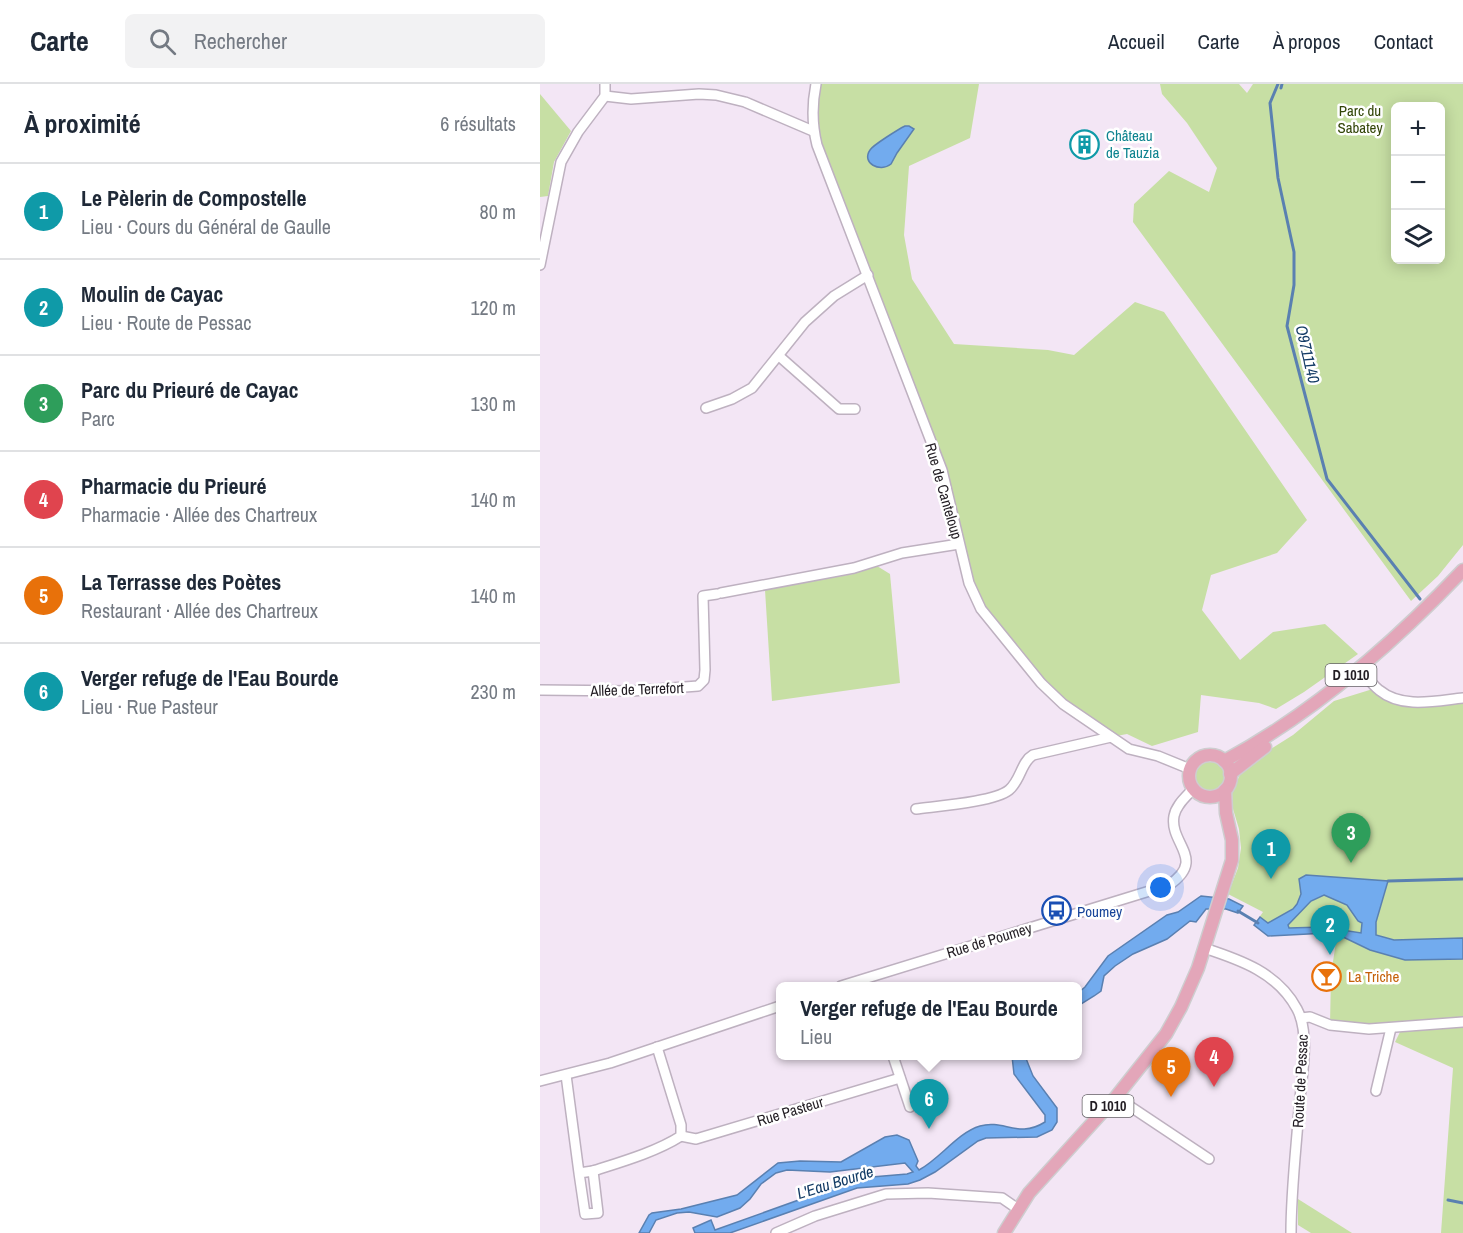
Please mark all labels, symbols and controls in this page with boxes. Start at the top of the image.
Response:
search box [125,14,545,68]
text: Carte [30,22,89,60]
icon: search [146,25,179,58]
text: Rechercher [194,26,287,56]
text: Accueil [1108,27,1165,56]
text: Carte [1198,27,1240,56]
text: À propos [1273,27,1341,56]
text: Contact [1374,27,1433,56]
park label: Parc du Sabatey [1337,100,1383,138]
map controls [1391,102,1445,264]
button: + [1391,102,1445,156]
text: À proximité [24,106,141,141]
text: 6 résultats [440,110,516,137]
place label: Château de Tauzia [1106,125,1160,163]
building icon: Château de Tauzia [1069,128,1101,160]
button: − [1391,156,1445,210]
text: Le Pèlerin de Compostelle [81,183,307,213]
text: 1 [39,198,48,225]
text: 80 m [480,198,516,225]
button: layers [1391,210,1445,264]
text: Lieu · Cours du Général de Gaulle [81,213,331,240]
text: Moulin de Cayac [81,279,223,309]
text: 2 [39,294,48,321]
text: 120 m [470,294,516,321]
text: Lieu · Route de Pessac [81,309,252,336]
water label: O9711140 [1291,323,1326,386]
text: Parc du Prieuré de Cayac [81,375,299,405]
text: 3 [39,390,48,417]
text: 130 m [470,390,516,417]
text: Parc [81,405,115,432]
street label: Rue de Canteloup [920,440,968,542]
text: Pharmacie du Prieuré [81,471,267,501]
text: 4 [39,486,48,513]
text: 140 m [470,486,516,513]
text: Pharmacie · Allée des Chartreux [81,501,317,528]
text: La Terrasse des Poètes [81,567,281,597]
text: 5 [39,582,48,609]
text: 140 m [470,582,516,609]
text: Restaurant · Allée des Chartreux [81,597,318,624]
text: Verger refuge de l'Eau Bourde [81,663,339,693]
road number: D 1010 [1326,664,1376,686]
street label: Allée de Terrefort [589,677,685,701]
text: 6 [39,678,48,705]
text: 230 m [470,678,516,705]
text: Lieu · Rue Pasteur [81,693,218,720]
pin: 3 [1332,814,1370,863]
pin: 1 [1252,830,1290,879]
your location [1146,873,1175,902]
bus stop icon: Poumey [1040,895,1072,927]
place label: Poumey [1077,901,1123,922]
pin: 2 [1310,906,1350,955]
street label: Rue de Poumey [944,917,1035,963]
bar icon: La Triche [1311,960,1343,992]
place label: La Triche [1348,966,1399,987]
popup [776,982,1082,1060]
text: Verger refuge de l'Eau Bourde [800,993,1058,1023]
text: Lieu [800,1023,832,1050]
street label: Route de Pessac [1287,1034,1313,1128]
pin: 4 [1194,1038,1234,1087]
pin: 5 [1152,1048,1190,1097]
pin: 6 [910,1080,948,1129]
street label: Rue Pasteur [754,1091,826,1131]
road number: D 1010 [1082,1095,1134,1117]
water label: L'Eau Bourde [794,1160,876,1204]

